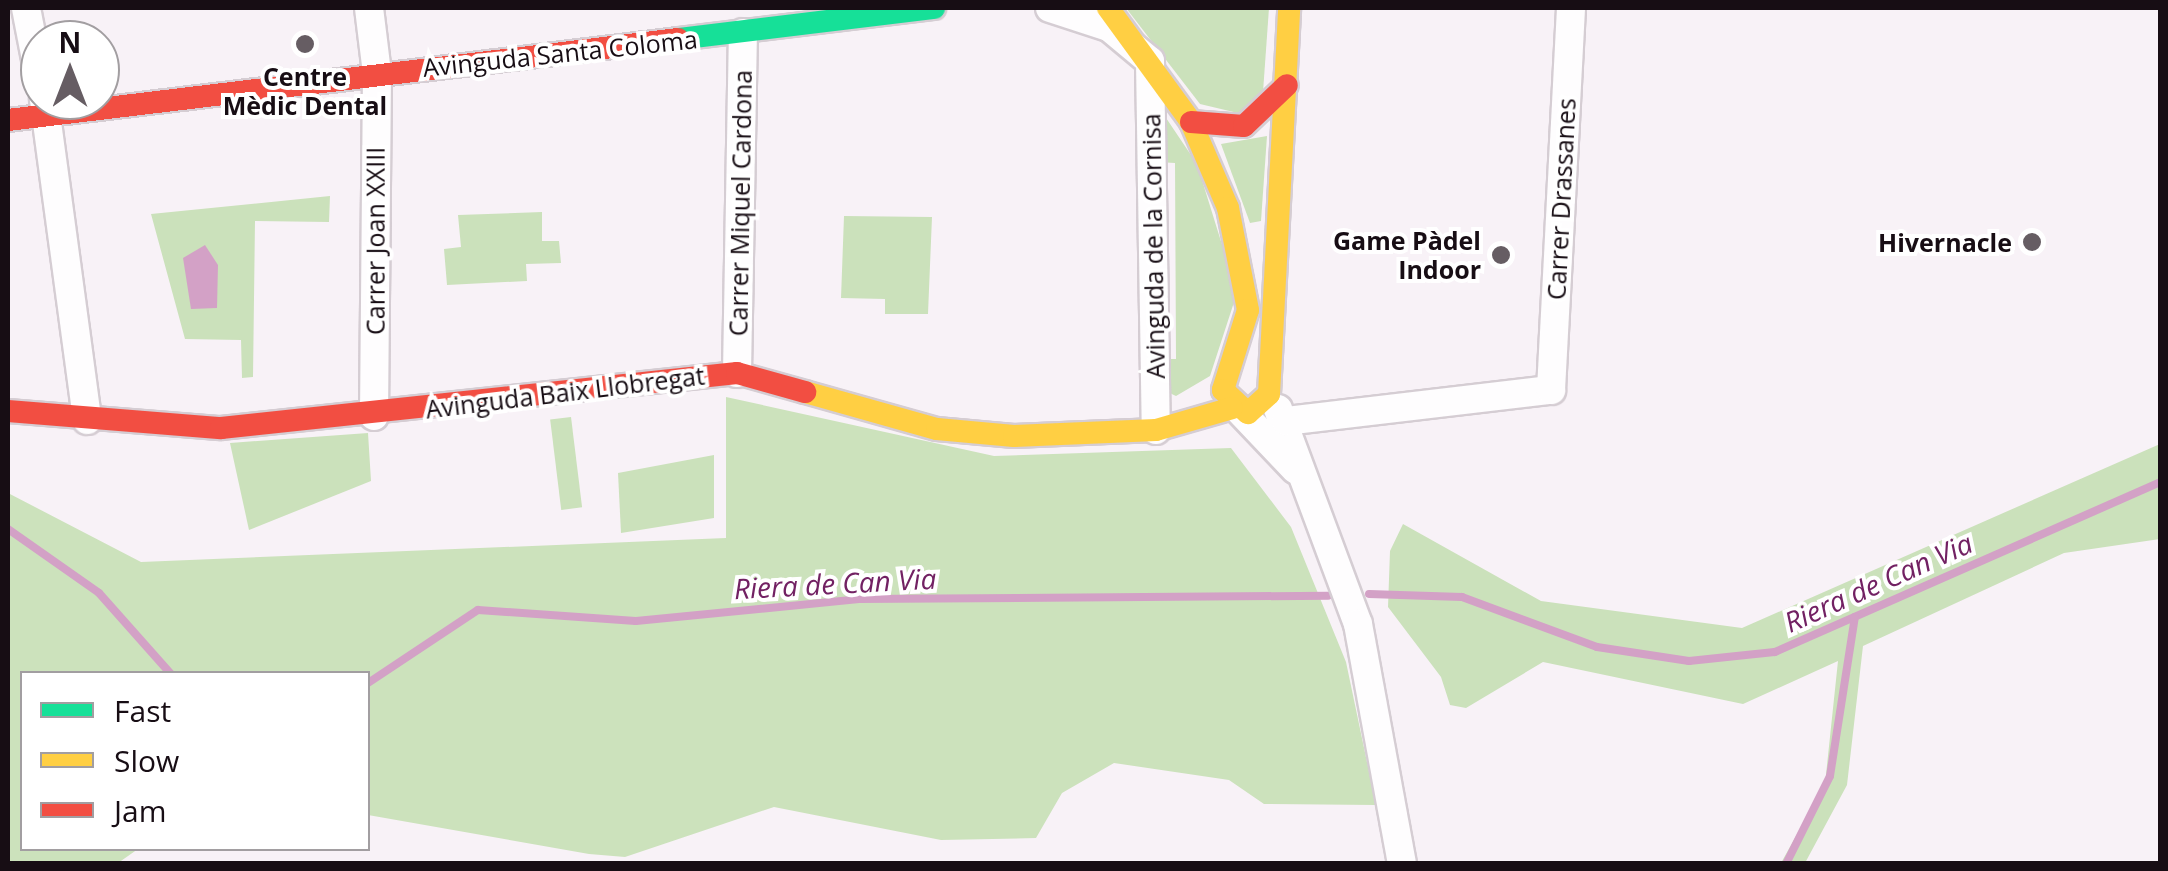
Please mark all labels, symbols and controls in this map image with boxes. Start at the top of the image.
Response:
north arrow [20,20,120,120]
text: N [59,23,81,61]
street label: Avinguda Santa Coloma [421,24,699,82]
marker: Centre Mèdic Dental [292,31,318,57]
place label: Centre Mèdic Dental [223,62,387,121]
street label: Carrer Miquel Cardona [723,70,757,336]
street label: Carrer Drassanes [1541,97,1581,301]
street label: Avinguda de la Cornisa [1136,113,1170,379]
street label: Carrer Joan XXIII [360,147,390,335]
place label: Game Pàdel Indoor [1333,226,1481,285]
place label: Hivernacle [1878,227,2012,257]
marker: Hivernacle [2021,231,2043,253]
marker: Game Pàdel Indoor [1490,244,1512,266]
street label: Avinguda Baix Llobregat [424,360,706,424]
water label: Riera de Can Via [1779,525,1977,639]
water label: Riera de Can Via [733,561,937,605]
legend [20,671,370,851]
text: Fast [114,690,171,731]
text: Slow [114,740,179,781]
text: Jam [114,790,167,831]

